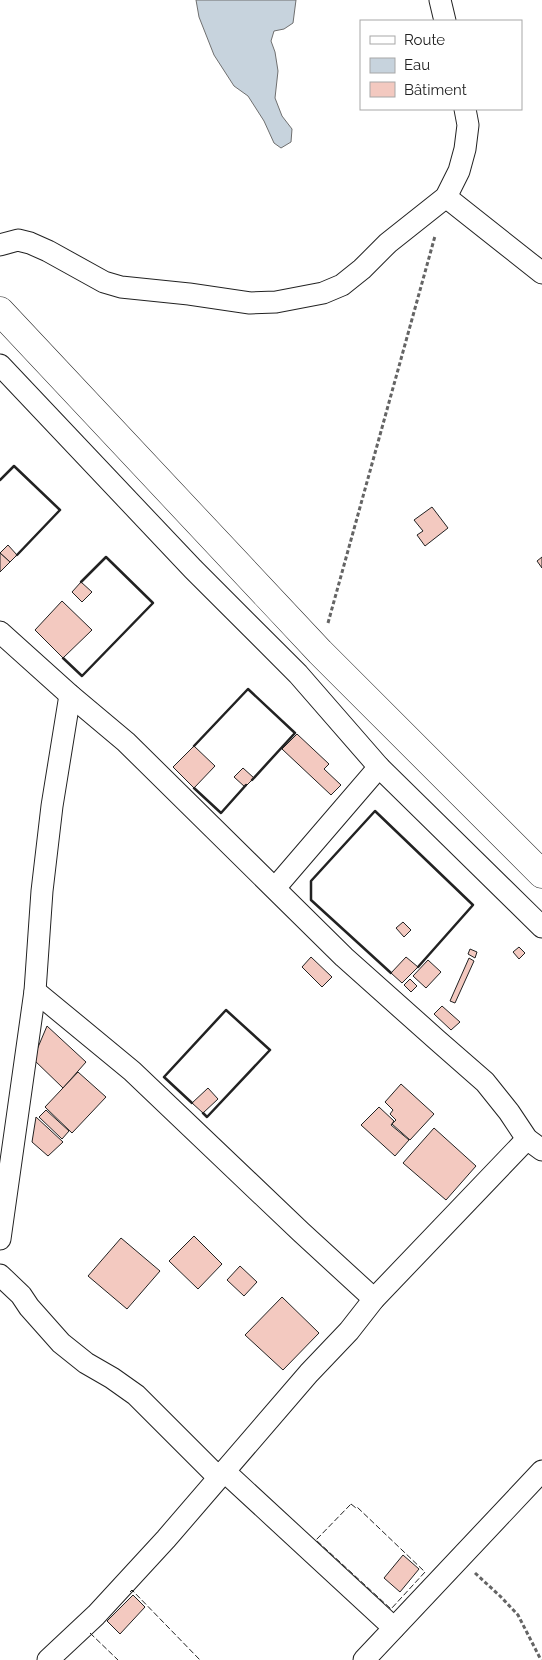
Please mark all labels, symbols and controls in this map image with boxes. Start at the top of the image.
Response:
legend [360,20,522,110]
text: Route [404,31,445,49]
text: Eau [404,56,430,74]
text: Bâtiment [404,81,467,99]

